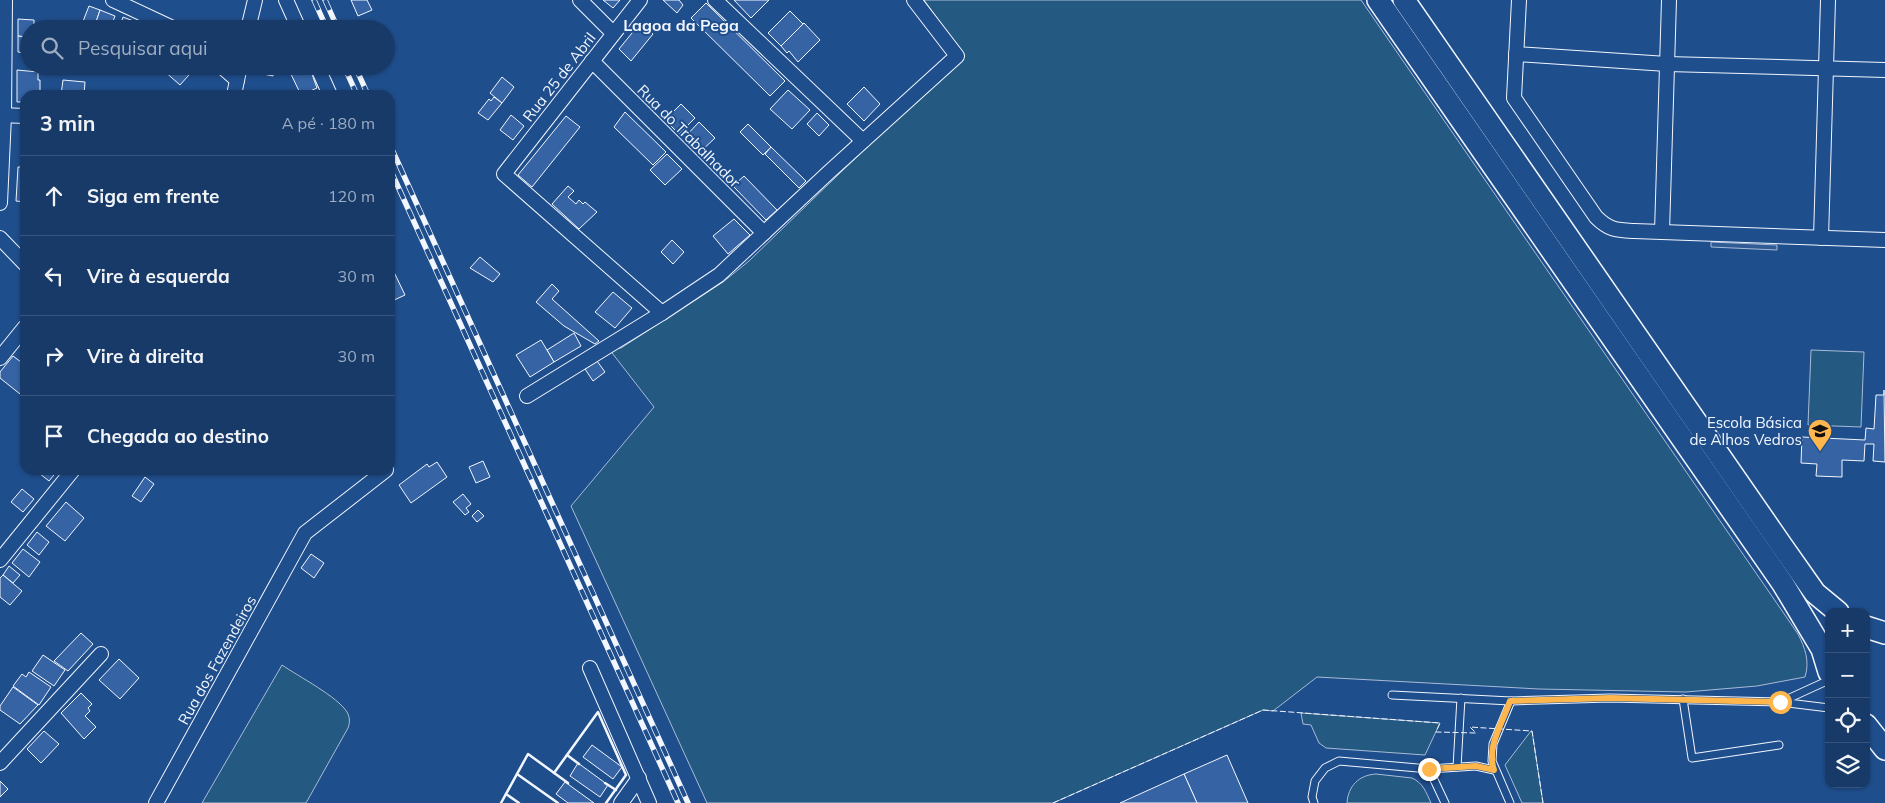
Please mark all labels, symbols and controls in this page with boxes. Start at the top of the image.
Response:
district label: Lagoa da Pega [623,15,739,35]
search box [20,20,395,75]
street label: Rua 25 de Abril [518,29,600,125]
icon: search [38,34,66,62]
text: Pesquisar aqui [78,36,208,60]
street label: Rua do Trabalhador [633,80,745,192]
text: 3 min [40,110,95,136]
text: A pé · 180 m [282,113,375,133]
icon: ahead [40,182,68,210]
text: Siga em frente [87,184,219,208]
text: 120 m [328,186,375,206]
icon: left [40,262,68,290]
text: Vire à esquerda [87,264,230,288]
text: 30 m [338,266,375,286]
icon: right [40,342,68,370]
text: Vire à direita [87,344,204,368]
text: 30 m [338,346,375,366]
place label: Escola Básica de Alhos Vedros [1690,413,1802,449]
school or university icon: Escola Básica de Alhos Vedros [1807,418,1833,452]
icon: arrive [40,422,68,450]
text: Chegada ao destino [87,424,269,448]
street label: Rua dos Fazendeiros [174,592,260,728]
map controls [1825,608,1870,788]
button: + [1825,608,1870,653]
button: − [1825,653,1870,698]
route start [1769,691,1792,714]
button: locate [1825,698,1870,743]
button: layers [1825,743,1870,788]
route end [1418,758,1441,781]

